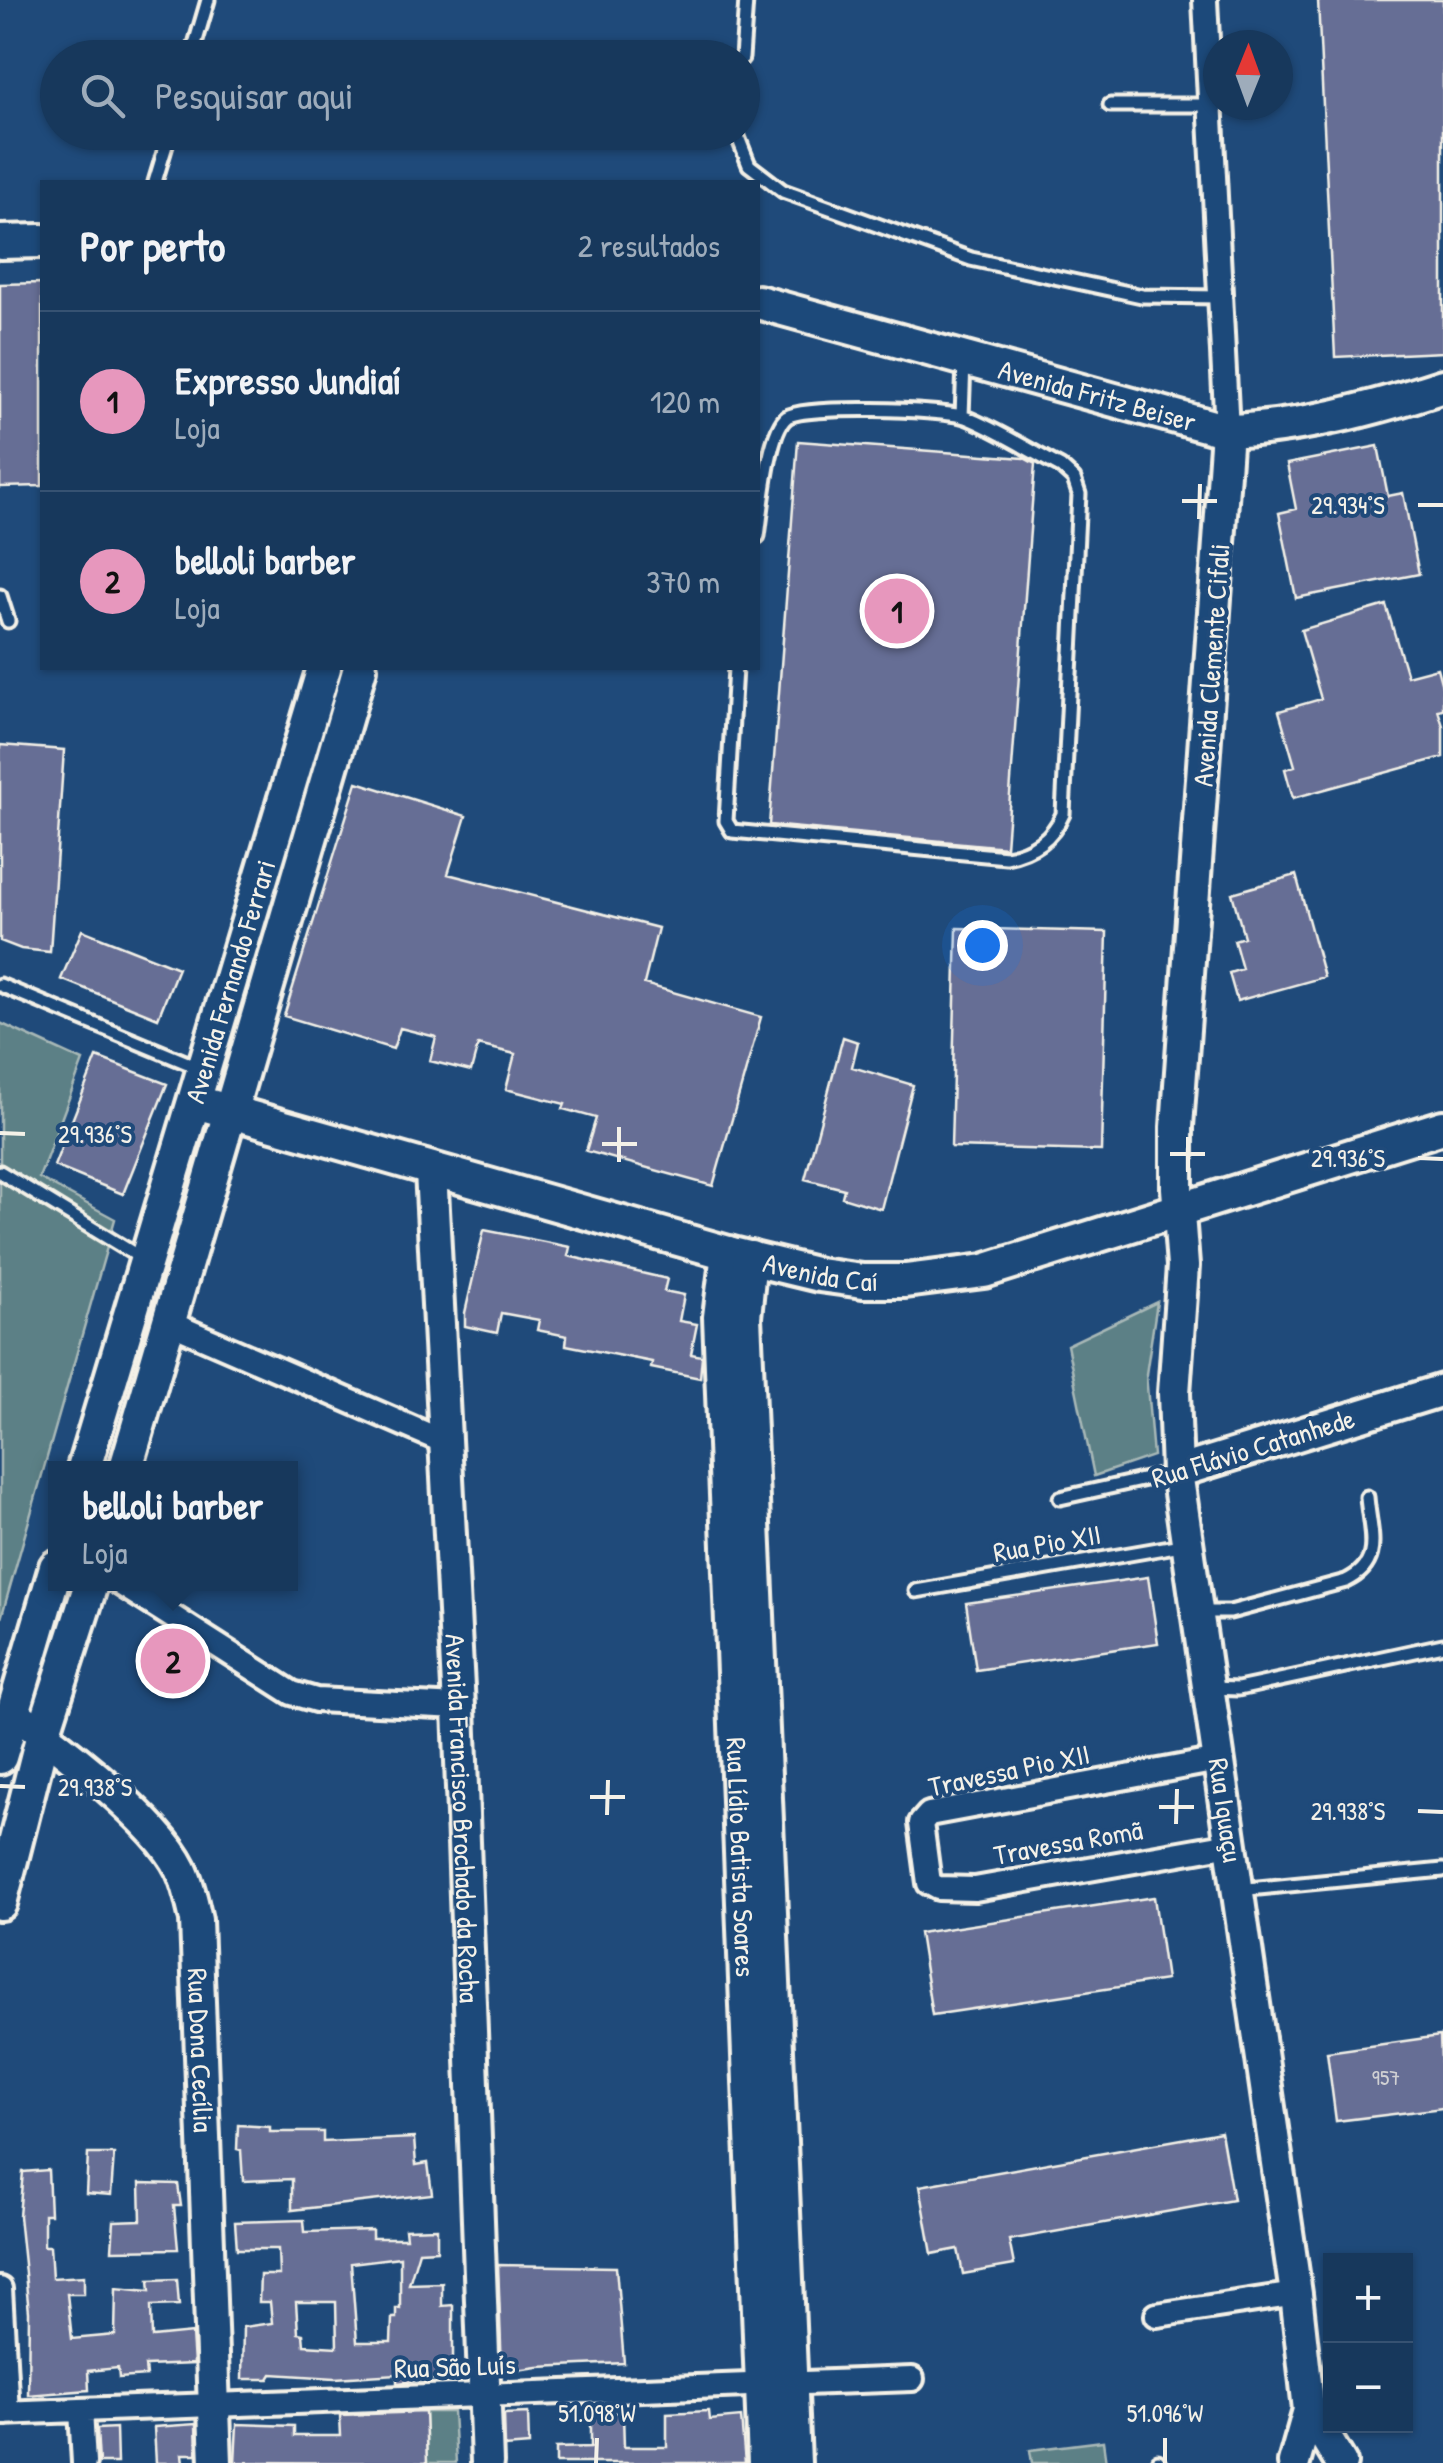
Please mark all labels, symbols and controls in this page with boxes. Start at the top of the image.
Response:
north arrow [1203,30,1293,120]
search box [40,40,760,150]
icon: search [75,68,130,123]
text: Pesquisar aqui [155,69,353,121]
text: Por perto [80,217,225,274]
text: 2 resultados [578,224,720,267]
street label: Avenida Fritz Beiser [994,350,1201,441]
text: Expresso Jundiaí [175,354,401,406]
text: 1 [107,380,118,423]
text: 120 m [650,380,720,423]
text: Loja [175,406,220,449]
text: 29.934°S [1311,488,1385,522]
text: belloli barber [175,534,355,586]
street label: Avenida Clemente Cifali [1184,542,1238,788]
text: 2 [105,560,120,603]
text: 370 m [646,560,720,603]
pin: 1 [864,574,930,648]
text: Loja [175,586,220,629]
street label: Avenida Fernando Ferrari [176,855,284,1108]
your location [957,920,1008,971]
text: 29.936°S [58,1117,132,1151]
text: 29.936°S [1311,1141,1385,1175]
street label: Avenida Caí [760,1243,878,1300]
street label: Rua Flávio Catanhede [1147,1399,1359,1497]
popup [48,1461,298,1591]
text: belloli barber [83,1479,263,1531]
street label: Rua Pio XII [990,1515,1104,1571]
text: Loja [83,1531,128,1574]
pin: 2 [140,1624,206,1698]
street label: Avenida Francisco Brochado da Rocha [436,1633,489,2003]
street label: Travessa Pio XII [925,1734,1093,1806]
street label: Rua Lídio Batista Soares [718,1737,765,1978]
street label: Rua Iguaçu [1200,1756,1252,1865]
text: 29.938°S [58,1770,132,1804]
text: 29.938°S [1311,1794,1385,1828]
street label: Travessa Romã [991,1810,1145,1874]
street label: Rua Dona Cecília [179,1967,223,2133]
house number: 957 [1372,2062,1400,2092]
map controls [1323,2253,1413,2433]
button: + [1323,2253,1413,2343]
button: − [1323,2343,1413,2433]
street label: Rua São Luís [394,2345,516,2387]
text: 51.098°W [558,2396,636,2430]
text: 51.096°W [1127,2396,1204,2430]

